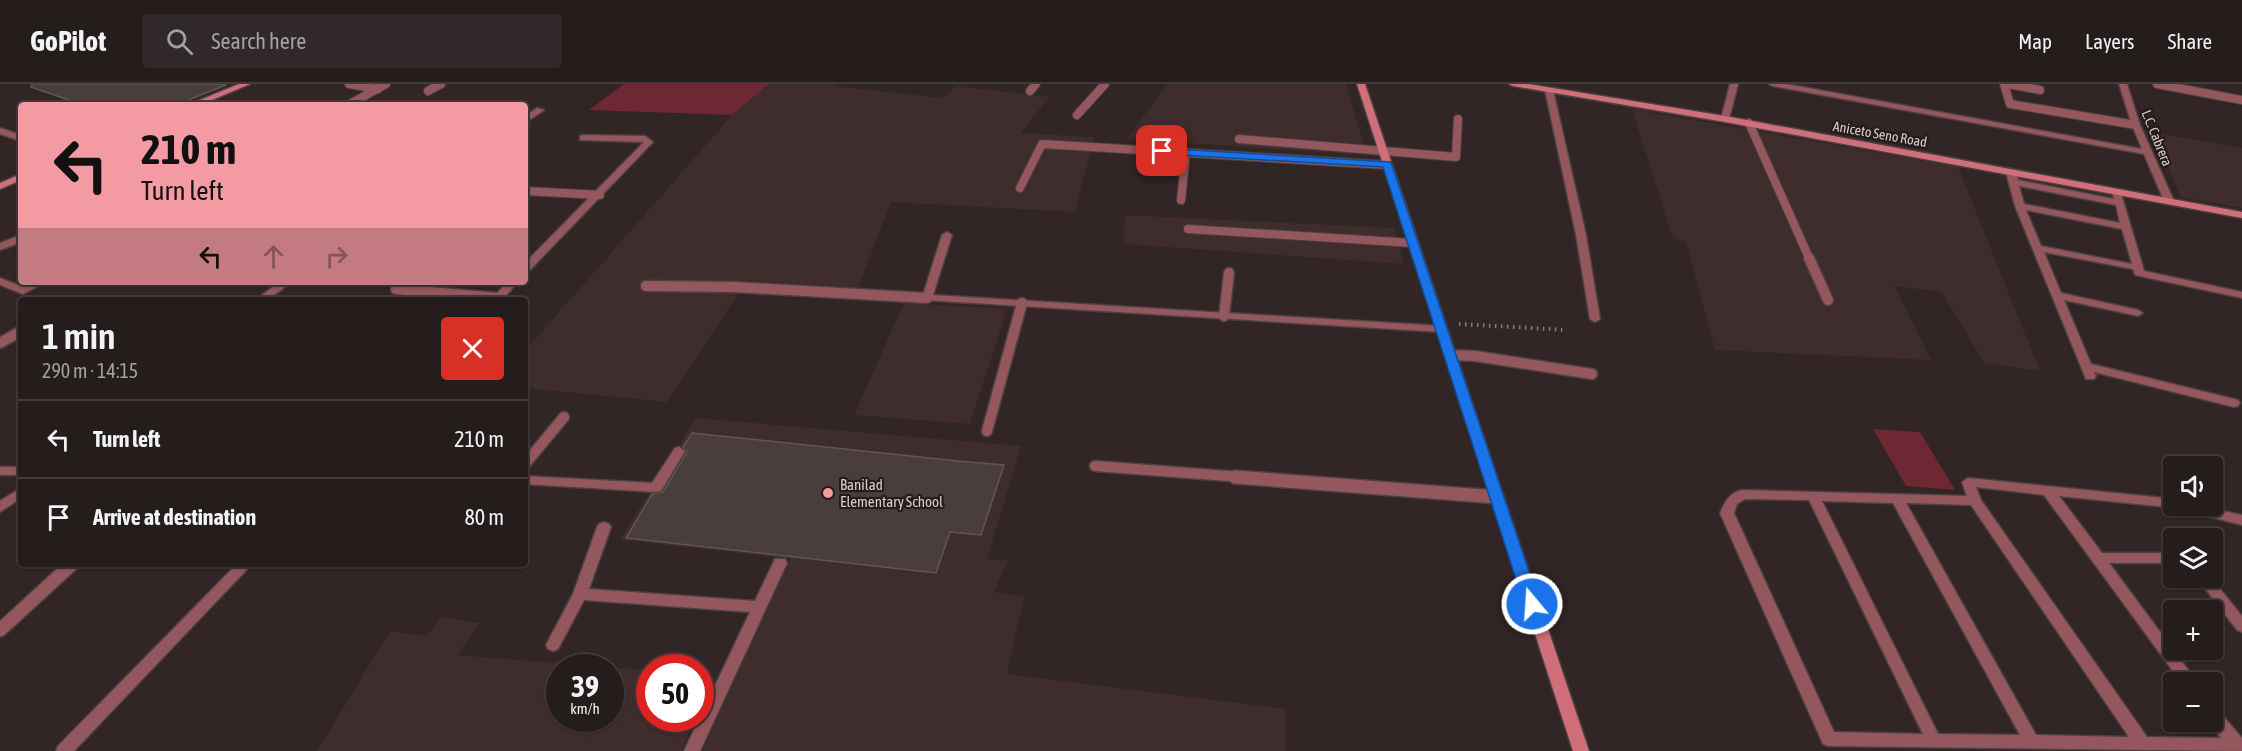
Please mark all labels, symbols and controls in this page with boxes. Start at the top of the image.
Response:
search box [142,14,562,68]
text: GoPilot [30,25,106,57]
icon: search [163,25,196,58]
text: Search here [211,28,306,54]
text: Map [2018,29,2052,53]
text: Layers [2085,29,2135,53]
text: Share [2168,29,2212,53]
street label: L.C. Cabrera [2139,108,2175,168]
street label: Aniceto Seno Road [1832,118,1928,150]
text: 210 m [141,125,236,173]
pin [1136,125,1187,176]
icon: left [42,126,120,204]
icon: arrive [1145,134,1178,167]
text: Turn left [141,175,224,206]
icon: left [194,240,227,273]
icon: ahead [257,240,290,273]
icon: right [320,240,353,273]
text: 1 min [42,315,116,357]
button: close [441,317,504,380]
text: 290 m · 14:15 [42,359,138,382]
icon: left [42,423,75,456]
text: Turn left [93,426,160,452]
text: 210 m [454,426,504,452]
map controls [2163,456,2223,732]
button: sound [2163,456,2223,516]
place label: Banilad Elementary School [840,476,943,510]
marker: Banilad Elementary School [821,486,835,500]
icon: arrive [42,501,75,534]
text: Arrive at destination [93,504,256,530]
text: 80 m [464,504,504,530]
button: layers [2163,528,2223,588]
position arrow [1500,572,1564,636]
button: + [2163,600,2223,660]
speed limit sign: 50 [636,654,714,732]
text: 39 [571,669,599,703]
button: − [2163,672,2223,732]
text: km/h [570,700,600,717]

